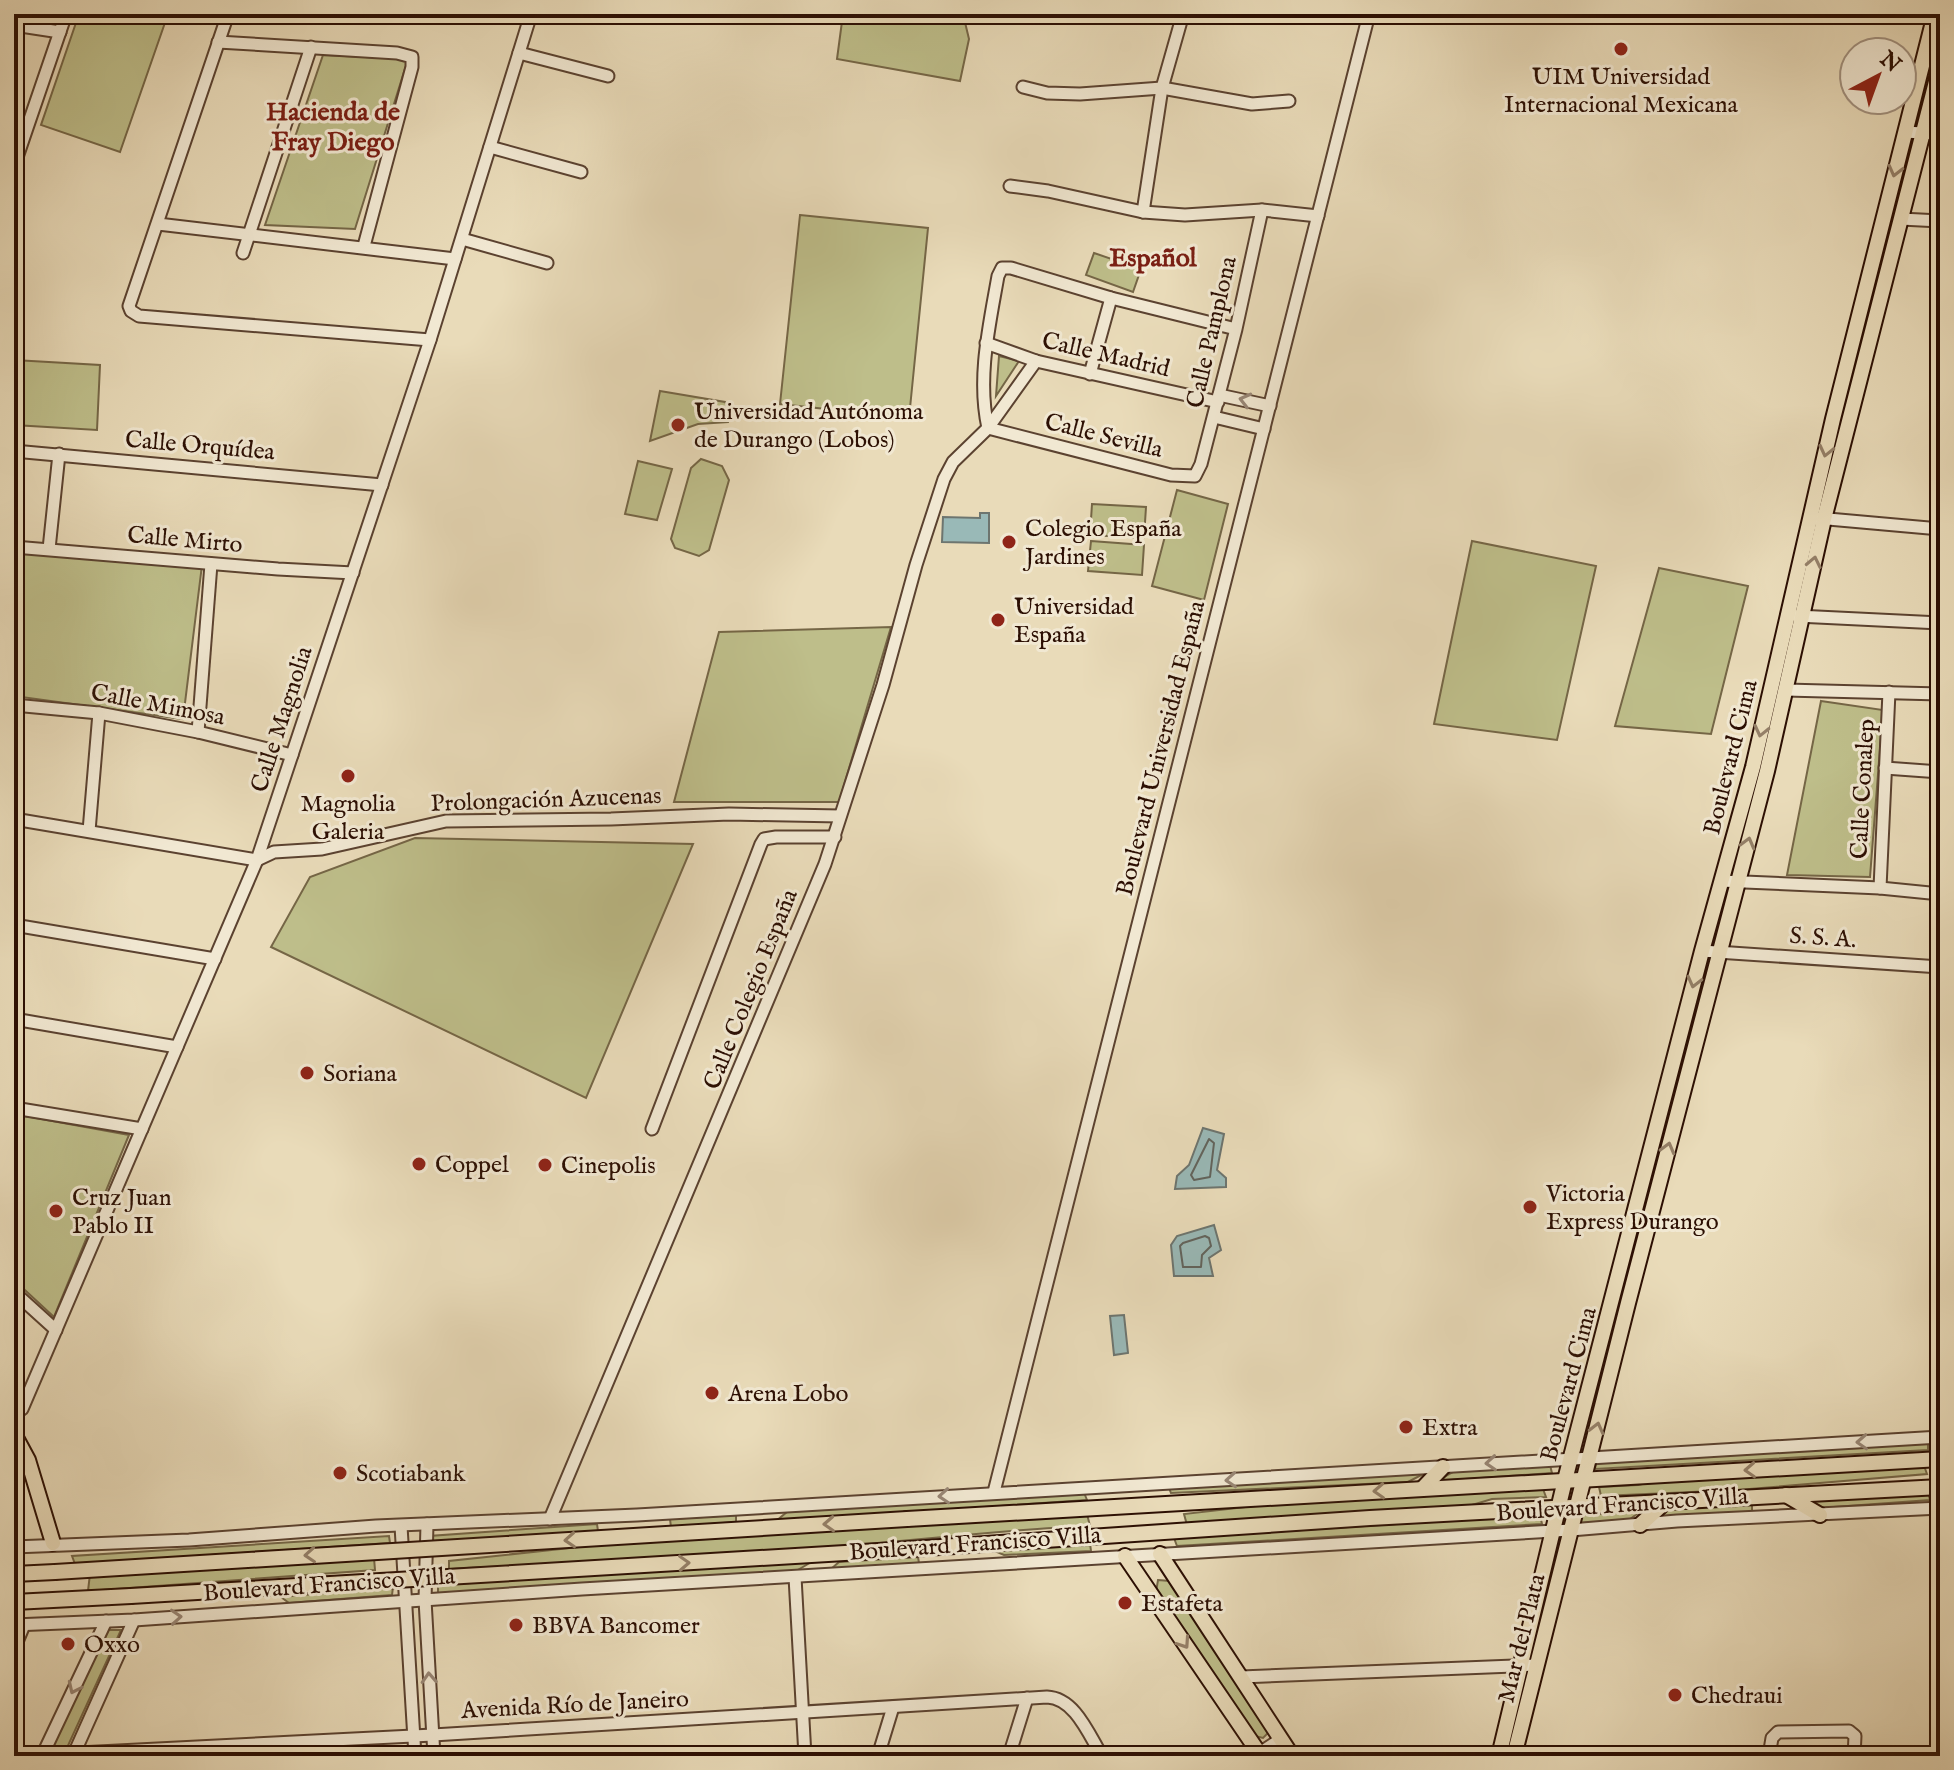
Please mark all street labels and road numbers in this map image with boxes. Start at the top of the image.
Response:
street label: Calle Pamplona [1180,253,1245,411]
street label: Calle Madrid [1039,326,1173,385]
street label: Calle Sevilla [1041,407,1167,466]
street label: Calle Orquídea [124,425,277,469]
street label: Calle Mirto [126,520,244,561]
street label: Boulevard Universidad España [1110,597,1213,899]
street label: Calle Magnolia [244,642,321,796]
street label: Boulevard Cima [1697,676,1766,838]
street label: Calle Mimosa [88,677,228,734]
street label: Calle Conalep [1844,718,1883,860]
street label: Prolongación Azucenas [430,781,662,820]
street label: Calle Colegio España [697,884,806,1094]
street label: S. S. A. [1788,921,1858,956]
street label: Boulevard Cima [1534,1303,1605,1465]
street label: Boulevard Francisco Villa [1495,1481,1750,1530]
street label: Boulevard Francisco Villa [848,1520,1103,1569]
street label: Boulevard Francisco Villa [202,1561,457,1610]
street label: Mar del Plata [1491,1570,1554,1706]
street label: Avenida Río de Janeiro [459,1684,690,1727]

